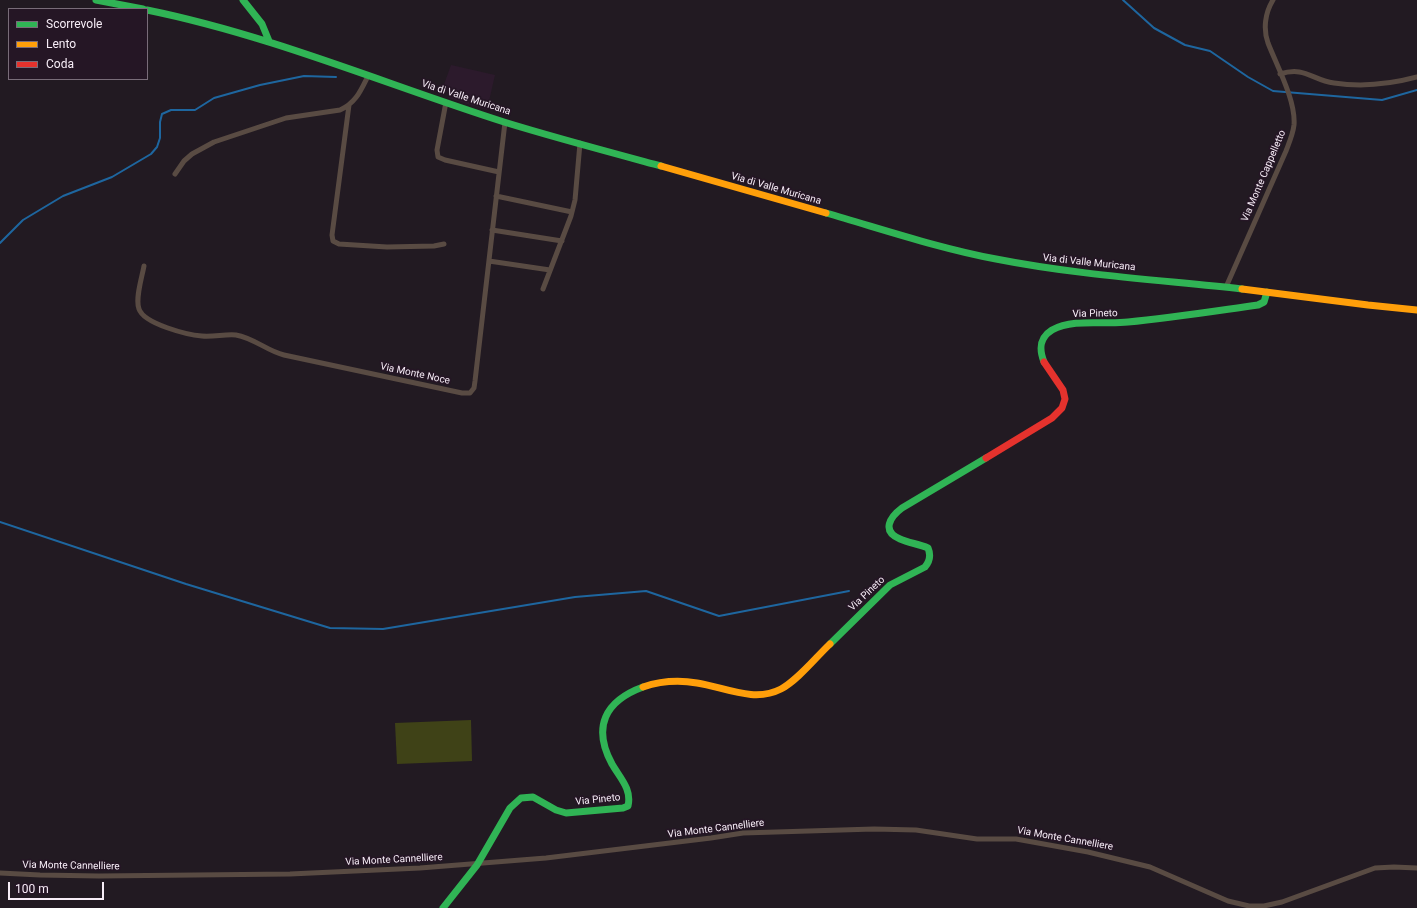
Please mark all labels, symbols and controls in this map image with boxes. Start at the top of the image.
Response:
legend [8,8,148,80]
text: Scorrevole [46,17,102,31]
text: Lento [46,37,76,51]
text: Coda [46,57,74,71]
street label: Via di Valle Muricana [420,78,512,118]
street label: Via Monte Cappelletto [1239,128,1289,224]
street label: Via di Valle Muricana [730,170,822,208]
street label: Via di Valle Muricana [1042,252,1136,274]
street label: Via Pineto [1072,308,1118,320]
street label: Via Monte Noce [379,361,451,387]
street label: Via Pineto [846,574,888,614]
street label: Via Pineto [575,792,621,808]
street label: Via Monte Cannelliere [667,817,765,841]
street label: Via Monte Cannelliere [1016,825,1114,853]
street label: Via Monte Cannelliere [345,851,443,869]
street label: Via Monte Cannelliere [22,859,120,873]
scale bar [10,874,106,900]
text: 100 m [15,882,49,896]

